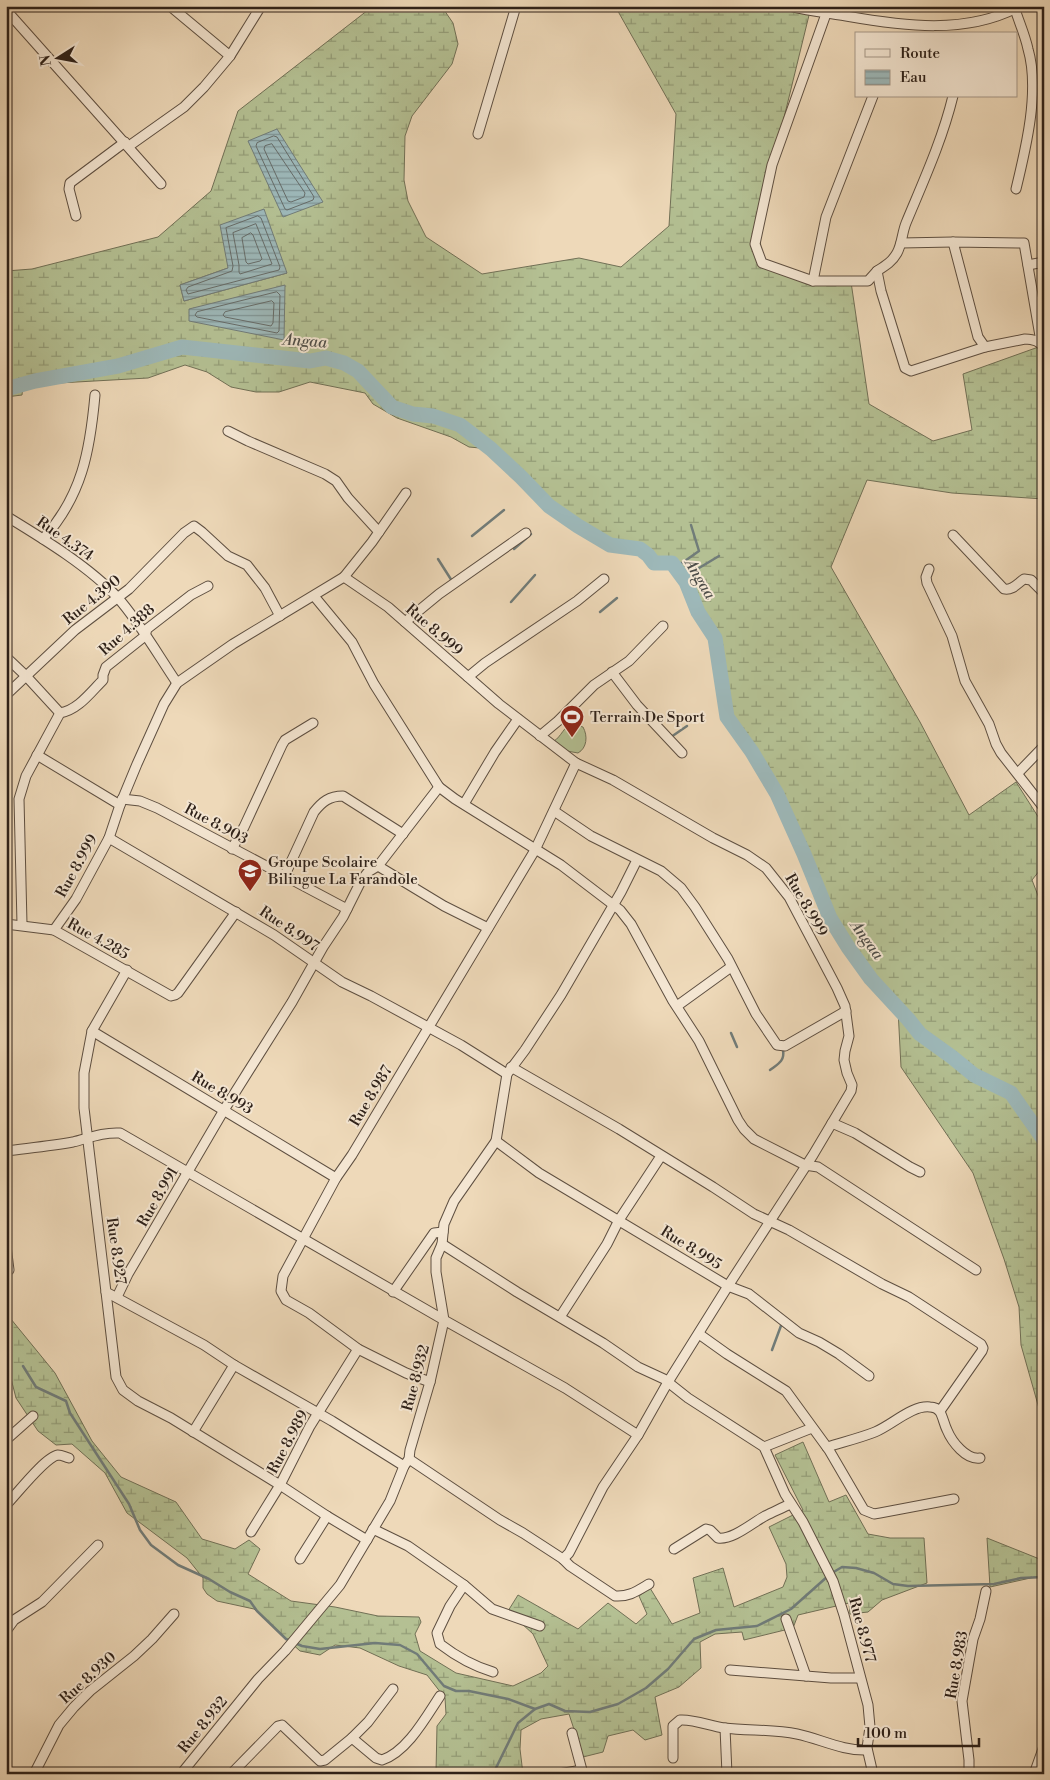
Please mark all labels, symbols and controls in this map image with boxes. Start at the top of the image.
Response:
north arrow [32,32,82,82]
legend [855,32,1018,98]
text: Route [900,44,940,63]
text: N [36,53,56,67]
text: Eau [900,68,927,87]
water label: Angaa [280,329,328,353]
street label: Rue 4.374 [33,512,97,566]
water label: Angaa [679,553,720,603]
street label: Rue 4.390 [59,571,125,629]
street label: Rue 4.388 [95,600,159,660]
street label: Rue 8.999 [402,600,466,660]
sports icon: Terrain De Sport [559,704,585,738]
place label: Terrain De Sport [590,708,705,727]
street label: Rue 8.903 [181,799,251,849]
street label: Rue 8.999 [52,831,102,901]
place label: Groupe Scolaire Bilingue La Farandole [267,853,418,889]
school or university icon: Groupe Scolaire Bilingue La Farandole [237,858,263,892]
street label: Rue 8.999 [780,870,832,940]
street label: Rue 8.997 [256,902,323,956]
street label: Rue 4.285 [64,914,132,964]
water label: Angaa [845,915,888,964]
street label: Rue 8.987 [345,1062,397,1130]
street label: Rue 8.993 [188,1067,256,1119]
street label: Rue 8.991 [133,1163,183,1230]
street label: Rue 8.927 [102,1216,130,1286]
street label: Rue 8.995 [657,1222,725,1274]
street label: Rue 8.932 [398,1343,434,1413]
street label: Rue 8.989 [263,1407,313,1477]
street label: Rue 8.977 [844,1595,880,1665]
street label: Rue 8.983 [942,1630,972,1700]
street label: Rue 8.930 [56,1648,120,1708]
street label: Rue 8.932 [174,1693,232,1757]
scale bar [858,1715,979,1747]
text: 100 m [865,1724,907,1743]

